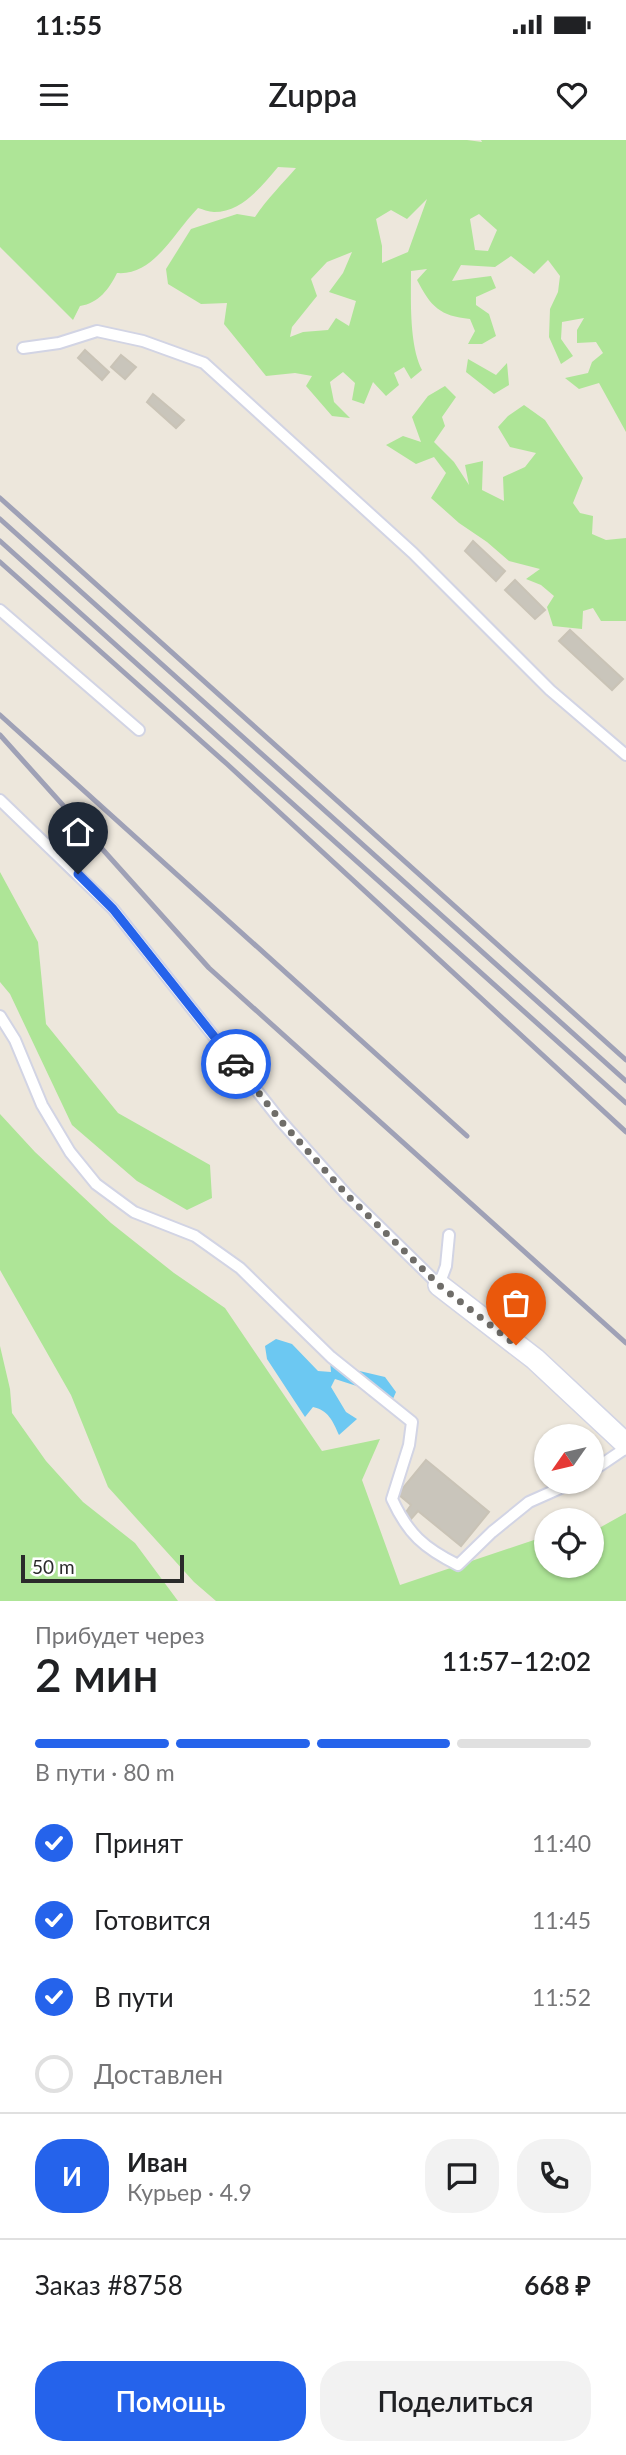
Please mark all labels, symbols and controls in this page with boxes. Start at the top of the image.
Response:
text: 11:55 [35,9,102,41]
text: Zuppa [269,75,357,114]
icon: menu [35,76,73,114]
icon: heart [553,76,591,114]
pin [48,802,108,874]
icon: home [59,813,97,851]
courier [201,1029,271,1099]
icon: car [217,1045,255,1083]
pin [486,1273,546,1345]
icon: bag [497,1284,535,1322]
north arrow [534,1424,604,1494]
map controls [534,1424,604,1578]
button: locate [534,1508,604,1578]
scale bar [21,1552,184,1584]
text: 50 m [32,1555,75,1578]
text: Прибудет через [35,1621,205,1649]
text: 11:57–12:02 [442,1645,591,1677]
text: 2 мин [35,1647,159,1702]
text: В пути · 80 m [35,1758,175,1786]
icon: check [35,1824,73,1862]
text: Принят [94,1827,183,1859]
text: 11:40 [532,1829,591,1857]
icon: check [35,1901,73,1939]
text: Готовится [94,1904,211,1936]
text: 11:45 [532,1906,591,1934]
icon: check [35,1978,73,2016]
text: В пути [94,1981,174,2013]
text: 11:52 [532,1983,591,2011]
text: Доставлен [94,2058,223,2090]
button: chat [425,2139,499,2213]
button: phone [517,2139,591,2213]
text: Иван [127,2146,188,2178]
text: И [62,2160,82,2192]
text: Курьер · 4.9 [127,2178,252,2206]
text: Заказ #8758 [35,2269,183,2301]
text: 668 ₽ [524,2269,591,2301]
button: Помощь [35,2361,306,2441]
button: Поделиться [320,2361,591,2441]

